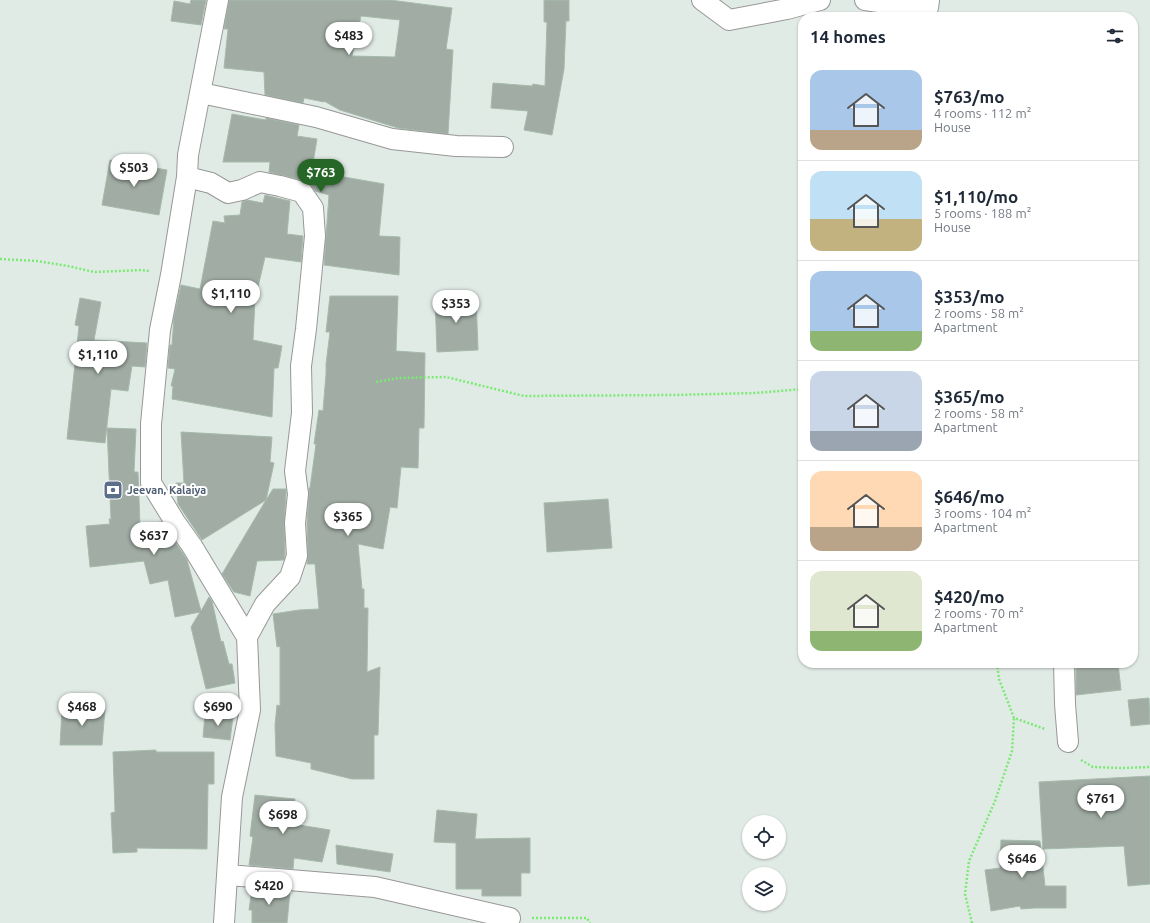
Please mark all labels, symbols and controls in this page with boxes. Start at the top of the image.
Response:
pin: $483 [325,22,373,56]
icon: filters [1104,25,1126,47]
text: 14 homes [810,27,886,46]
text: $483 [334,28,364,42]
icon: home [842,86,890,134]
text: $763/mo [934,87,1004,106]
text: 4 rooms · 112 m² [934,106,1031,120]
text: House [934,120,971,134]
pin: $503 [110,154,158,188]
pin: $763 [297,159,345,193]
text: $503 [119,160,149,174]
text: $763 [306,165,336,179]
icon: home [842,187,890,235]
text: $1,110/mo [934,187,1018,206]
text: 5 rooms · 188 m² [934,206,1031,220]
text: House [934,220,971,234]
pin: $1,110 [198,280,264,314]
text: $1,110 [211,286,251,300]
icon: home [842,287,890,335]
text: $353/mo [934,287,1004,306]
pin: $353 [432,290,480,324]
text: $353 [441,296,471,310]
text: 2 rooms · 58 m² [934,306,1024,320]
text: Apartment [934,320,998,334]
pin: $1,110 [65,341,131,375]
text: $1,110 [78,347,118,361]
icon: home [842,387,890,435]
text: $365/mo [934,387,1004,406]
text: 2 rooms · 58 m² [934,406,1024,420]
text: Apartment [934,420,998,434]
bank icon: Jeevan, Kalaiya [102,479,124,501]
place label: Jeevan, Kalaiya [127,484,206,496]
icon: home [842,487,890,535]
text: $646/mo [934,487,1004,506]
pin: $365 [324,503,372,537]
text: 3 rooms · 104 m² [934,506,1031,520]
text: $365 [333,509,363,523]
text: Apartment [934,520,998,534]
pin: $637 [130,522,178,556]
text: $637 [139,528,169,542]
icon: home [842,587,890,635]
text: $420/mo [934,587,1004,606]
text: 2 rooms · 70 m² [934,606,1024,620]
text: Apartment [934,620,998,634]
pin: $468 [58,693,106,727]
pin: $690 [194,693,242,727]
text: $468 [67,699,97,713]
text: $690 [203,699,233,713]
pin: $761 [1077,785,1125,819]
text: $761 [1086,791,1116,805]
pin: $698 [259,801,307,835]
text: $698 [268,807,298,821]
map controls [742,815,786,911]
button: locate [742,815,786,859]
pin: $646 [998,845,1046,879]
text: $646 [1007,851,1037,865]
button: layers [742,867,786,911]
pin: $420 [245,872,293,906]
text: $420 [254,878,284,892]

